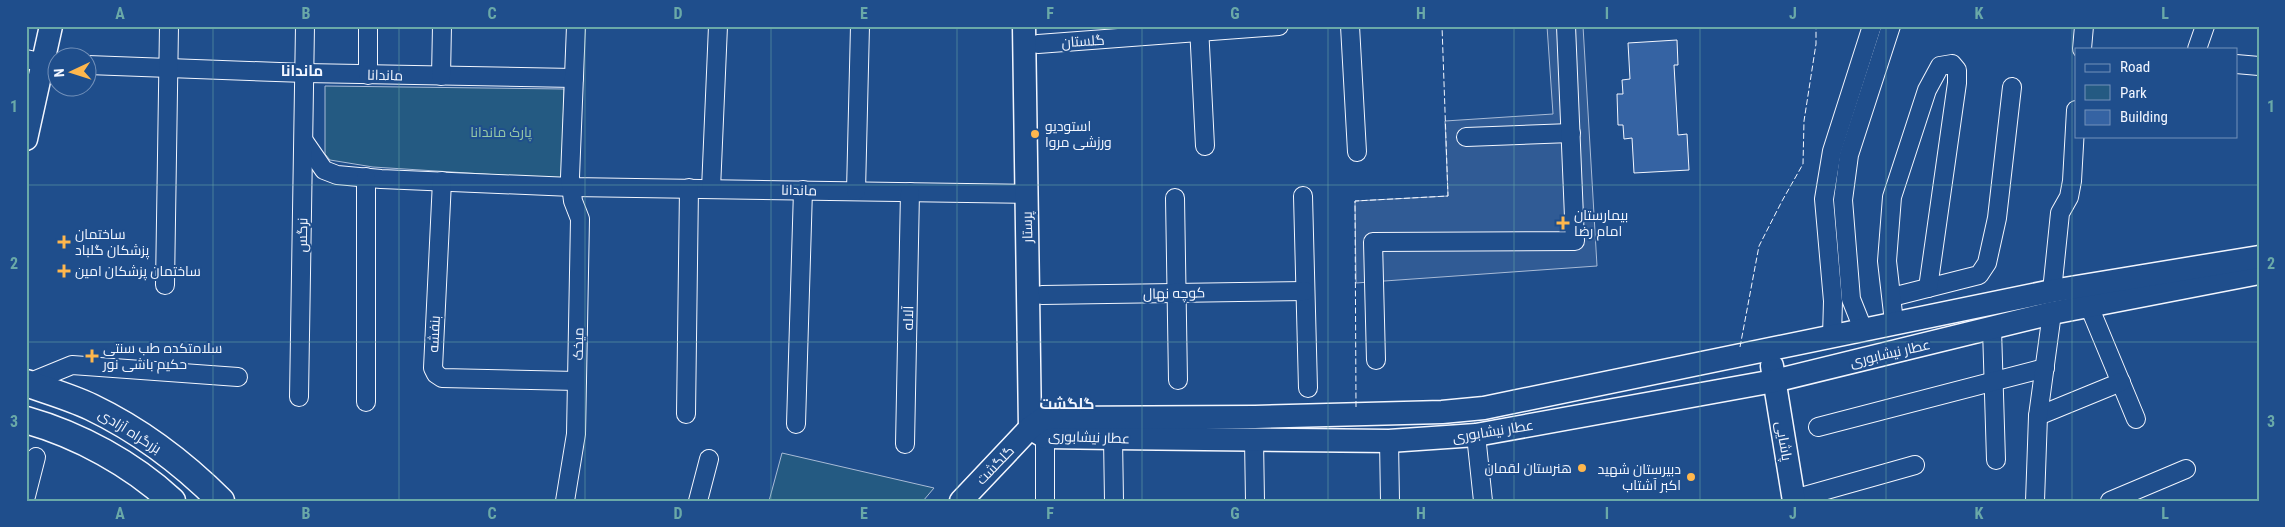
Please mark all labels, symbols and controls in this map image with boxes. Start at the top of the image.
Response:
text: A [115,4,125,23]
text: B [302,4,311,23]
text: C [487,4,497,23]
text: D [673,4,683,23]
text: E [860,4,868,23]
text: F [1046,4,1054,23]
text: G [1230,4,1240,23]
text: H [1416,4,1426,23]
text: I [1605,4,1609,23]
text: J [1789,4,1797,23]
text: K [1975,4,1984,23]
text: L [2161,4,2169,23]
street label: گلستان [1061,32,1105,50]
north arrow [48,48,98,98]
legend [2075,48,2238,138]
text: Road [2120,58,2150,76]
district label: ماندانا [281,62,323,80]
street label: ماندانا [367,67,403,83]
text: N [51,68,67,78]
text: Park [2120,84,2147,102]
text: 1 [10,97,18,116]
text: 1 [2267,97,2275,116]
text: Building [2120,108,2168,126]
place label: استودیو ورزشی مروا [1045,118,1112,150]
park label: پارک ماندانا [470,124,532,142]
marker: استودیو ورزشی مروا [1029,128,1041,140]
street label: ماندانا [781,182,817,198]
place label: بیمارستان امام رضا [1574,207,1628,241]
street label: پرستار [1019,211,1037,244]
marker: بیمارستان امام رضا [1556,216,1570,230]
street label: نرگس [294,217,310,253]
place label: ساختمان پزشکان گلباد [75,226,149,260]
marker: ساختمان پزشکان گلباد [57,235,71,249]
text: 2 [10,254,18,273]
text: 2 [2267,254,2275,273]
place label: ساختمان پزشکان امین [75,263,201,281]
marker: ساختمان پزشکان امین [57,264,71,278]
street label: کوچه نهال [1143,284,1205,304]
street label: آلاله [900,305,916,331]
street label: بنفشه [425,315,443,353]
street label: میخک [570,327,586,361]
street label: عطار نیشابوری [1848,336,1932,370]
place label: سلامتکده طب سنتی حکیم باشی نور [102,340,222,374]
marker: سلامتکده طب سنتی حکیم باشی نور [85,349,99,363]
district label: گلگشت [1039,395,1095,413]
street label: بزرگراه آزادی [96,405,164,457]
text: 3 [10,412,18,431]
text: 3 [2267,412,2275,431]
street label: عطار نیشابوری [1451,417,1535,445]
street label: پاشایی [1771,420,1795,463]
street label: عطار نیشابوری [1048,428,1130,446]
street label: گلگشت [973,442,1017,488]
place label: هنرستان لقمان [1484,460,1572,476]
place label: دبیرستان شهید اکبر آشتاب [1597,461,1681,493]
marker: هنرستان لقمان [1576,462,1588,474]
marker: دبیرستان شهید اکبر آشتاب [1685,471,1697,483]
text: A [115,504,125,523]
text: B [302,504,311,523]
text: C [487,504,497,523]
text: D [673,504,683,523]
text: E [860,504,868,523]
text: F [1046,504,1054,523]
text: G [1230,504,1240,523]
text: H [1416,504,1426,523]
text: I [1605,504,1609,523]
text: J [1789,504,1797,523]
text: K [1975,504,1984,523]
text: L [2161,504,2169,523]

